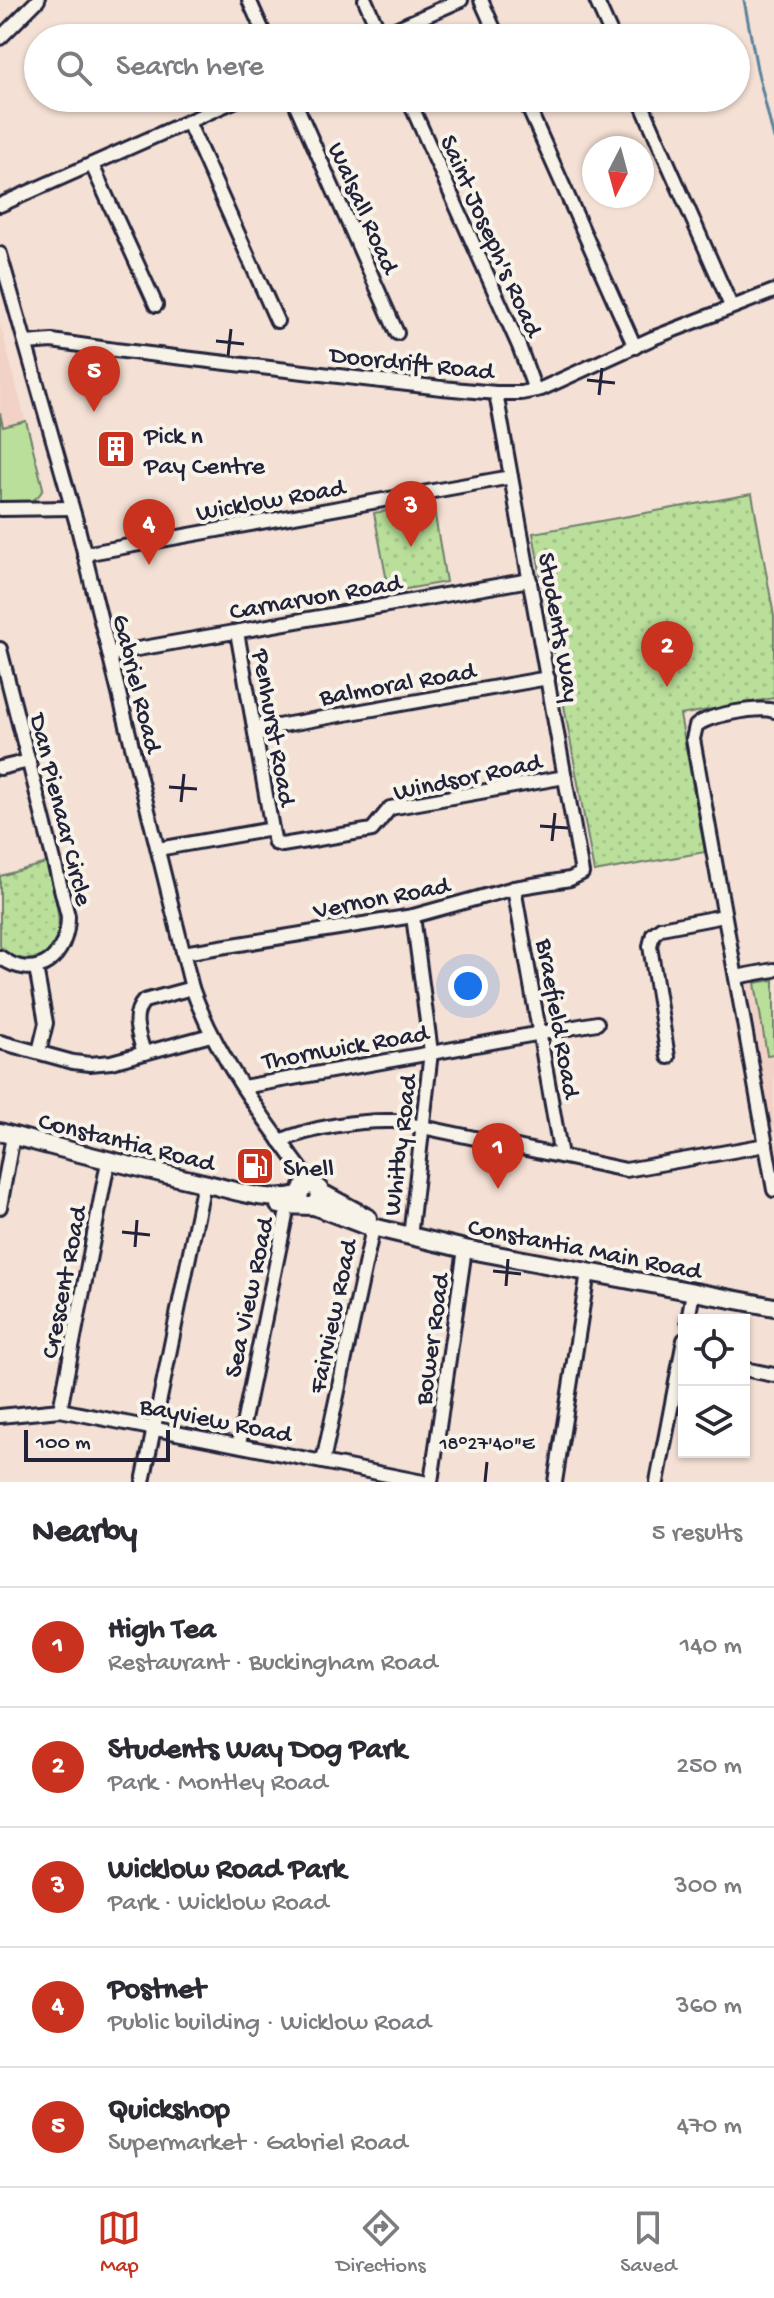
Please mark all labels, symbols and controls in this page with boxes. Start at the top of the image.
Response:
search box [24,24,750,112]
icon: search [52,46,96,90]
text: Search here [116,51,264,86]
street label: Saint Joseph's Road [431,131,548,344]
north arrow [582,136,654,208]
street label: Walsall Road [318,138,404,281]
street label: Doordrift Road [326,341,497,390]
pin: 5 [68,346,120,412]
place label: Pick n Pay Centre [143,423,265,484]
building icon: Pick n Pay Centre [95,428,137,470]
street label: Wicklow Road [194,474,349,531]
pin: 3 [385,481,437,547]
pin: 4 [123,499,175,565]
street label: Students Way [528,550,585,705]
street label: Carnarvon Road [227,569,406,630]
street label: Gabriel Road [102,612,167,758]
pin: 2 [641,621,693,687]
street label: Penhurst Road [242,646,301,810]
street label: Balmoral Road [316,657,480,716]
street label: Dan Pienaar Circle [19,709,98,910]
street label: Windsor Road [391,748,547,810]
street label: Vernon Road [310,872,454,929]
street label: Braefield Road [526,936,585,1103]
your location [448,966,488,1006]
street label: Thornwick Road [258,1019,433,1080]
street label: Whitby Road [378,1072,427,1218]
street label: Constantia Road [35,1107,219,1182]
pin: 1 [472,1123,524,1189]
fuel station icon: Shell [234,1145,276,1187]
place label: Shell [283,1155,334,1186]
street label: Crescent Road [36,1202,97,1362]
street label: Sea View Road [219,1213,284,1381]
street label: Constantia Main Road [465,1214,705,1290]
street label: Fairview Road [304,1236,367,1398]
street label: Bower Road [410,1270,459,1408]
map controls [678,1314,750,1458]
button: locate [678,1314,750,1386]
button: layers [678,1386,750,1458]
street label: Bayview Road [136,1392,295,1453]
scale bar [24,1426,170,1462]
text: 100 m [36,1431,91,1457]
text: 18°27'40"E [439,1434,536,1457]
text: Nearby [32,1514,137,1554]
text: 5 results [652,1519,742,1550]
text: High Tea [108,1614,216,1649]
text: 1 [53,1632,63,1663]
text: 140 m [680,1632,742,1663]
text: Restaurant · Buckingham Road [108,1649,437,1680]
text: Students Way Dog Park [108,1734,406,1769]
text: 2 [52,1752,64,1783]
text: 250 m [676,1752,742,1783]
text: Park · Montley Road [108,1769,327,1800]
text: Wicklow Road Park [108,1854,346,1889]
text: 3 [51,1872,65,1903]
text: 300 m [674,1872,742,1903]
text: Park · Wicklow Road [108,1889,329,1920]
text: Postnet [108,1974,205,2009]
text: 4 [52,1992,64,2023]
text: 360 m [676,1992,742,2023]
text: Public building · Wicklow Road [108,2009,431,2040]
text: Quickshop [108,2094,230,2129]
text: 5 [51,2112,65,2143]
text: 470 m [677,2112,742,2143]
text: Supermarket · Gabriel Road [108,2129,407,2160]
tab: Map [97,2206,141,2280]
tab: Directions [336,2206,426,2280]
tab: Saved [620,2206,677,2280]

